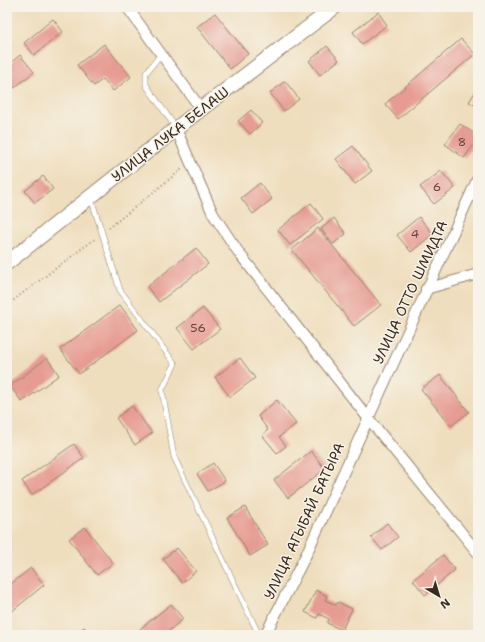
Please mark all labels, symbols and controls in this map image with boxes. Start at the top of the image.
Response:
street label: УЛИЦА ЛУКА БЕЛАШ [108,82,232,186]
house number: 8 [458,134,466,150]
house number: 6 [433,179,441,195]
street label: УЛИЦА ОТТО ШМИДТА [369,217,451,367]
house number: 4 [411,226,419,242]
house number: 56 [190,320,206,336]
street label: УЛИЦА АГЫБАЙ БАТЫРА [260,440,348,602]
north arrow [419,576,459,616]
text: N [437,595,453,612]

